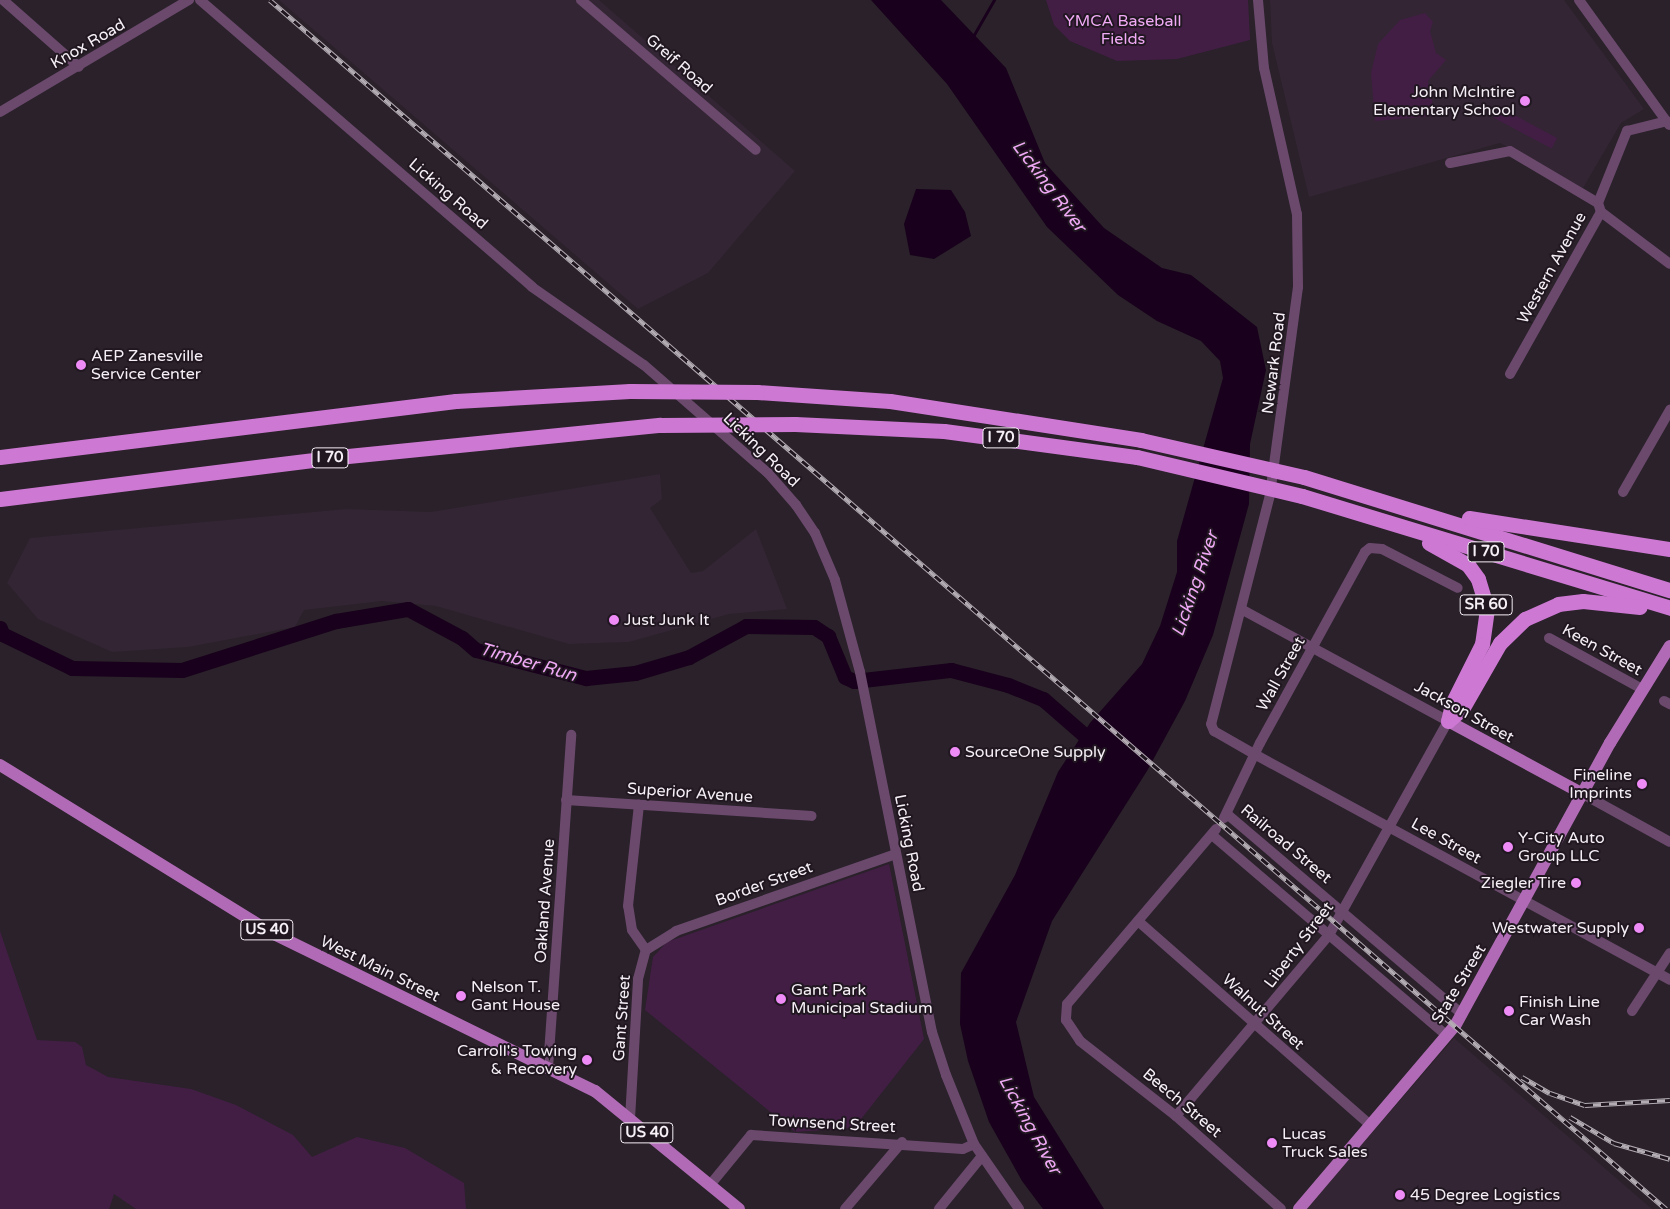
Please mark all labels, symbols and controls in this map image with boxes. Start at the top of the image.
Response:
park label: YMCA Baseball Fields [1065,11,1181,49]
street label: Knox Road [47,15,129,73]
street label: Greif Road [642,30,716,98]
place label: John McIntire Elementary School [1373,82,1515,120]
marker: John McIntire Elementary School [1519,95,1531,107]
water label: Licking River [1007,136,1091,236]
street label: Licking Road [404,154,492,234]
street label: Western Avenue [1513,209,1591,327]
street label: Newark Road [1258,311,1290,415]
place label: AEP Zanesville Service Center [91,346,203,384]
marker: AEP Zanesville Service Center [75,359,87,371]
street label: Licking Road [719,409,803,491]
road number: I 70 [982,426,1020,450]
road number: I 70 [311,446,349,470]
water label: Licking River [1167,529,1223,639]
road number: I 70 [1467,540,1505,564]
road number: SR 60 [1458,592,1514,618]
place label: Just Junk It [624,610,709,630]
marker: Just Junk It [608,614,620,626]
street label: Keen Street [1559,620,1645,680]
street label: Wall Street [1253,633,1309,715]
water label: Timber Run [477,638,579,686]
street label: Jackson Street [1411,677,1517,747]
place label: SourceOne Supply [965,742,1106,762]
marker: SourceOne Supply [949,746,961,758]
place label: Fineline Imprints [1569,765,1632,803]
marker: Fineline Imprints [1636,778,1648,790]
street label: Superior Avenue [626,779,754,807]
street label: Licking Road [890,793,928,893]
street label: Railroad Street [1237,800,1335,888]
street label: Lee Street [1408,814,1484,868]
place label: Y-City Auto Group LLC [1518,828,1605,866]
street label: Oakland Avenue [531,838,559,964]
marker: Y-City Auto Group LLC [1502,841,1514,853]
street label: Border Street [713,858,815,910]
place label: Ziegler Tire [1481,873,1566,893]
marker: Ziegler Tire [1570,877,1582,889]
street label: Liberty Street [1260,898,1338,992]
road number: US 40 [240,918,294,942]
place label: Westwater Supply [1492,918,1629,938]
marker: Westwater Supply [1633,922,1645,934]
street label: West Main Street [317,932,443,1006]
street label: State Street [1428,941,1490,1027]
street label: Walnut Street [1218,970,1308,1054]
street label: Gant Street [609,974,635,1062]
place label: Nelson T. Gant House [471,977,560,1015]
place label: Gant Park Municipal Stadium [791,980,933,1018]
marker: Nelson T. Gant House [455,990,467,1002]
place label: Finish Line Car Wash [1519,992,1600,1030]
marker: Gant Park Municipal Stadium [775,993,787,1005]
marker: Finish Line Car Wash [1503,1005,1515,1017]
place label: Carroll's Towing & Recovery [457,1041,577,1079]
marker: Carroll's Towing & Recovery [581,1054,593,1066]
street label: Beech Street [1139,1064,1225,1142]
water label: Licking River [994,1072,1066,1178]
street label: Townsend Street [768,1111,896,1137]
road number: US 40 [620,1120,674,1146]
place label: Lucas Truck Sales [1282,1124,1368,1162]
marker: Lucas Truck Sales [1266,1137,1278,1149]
place label: 45 Degree Logistics [1410,1185,1560,1205]
marker: 45 Degree Logistics [1394,1189,1406,1201]

